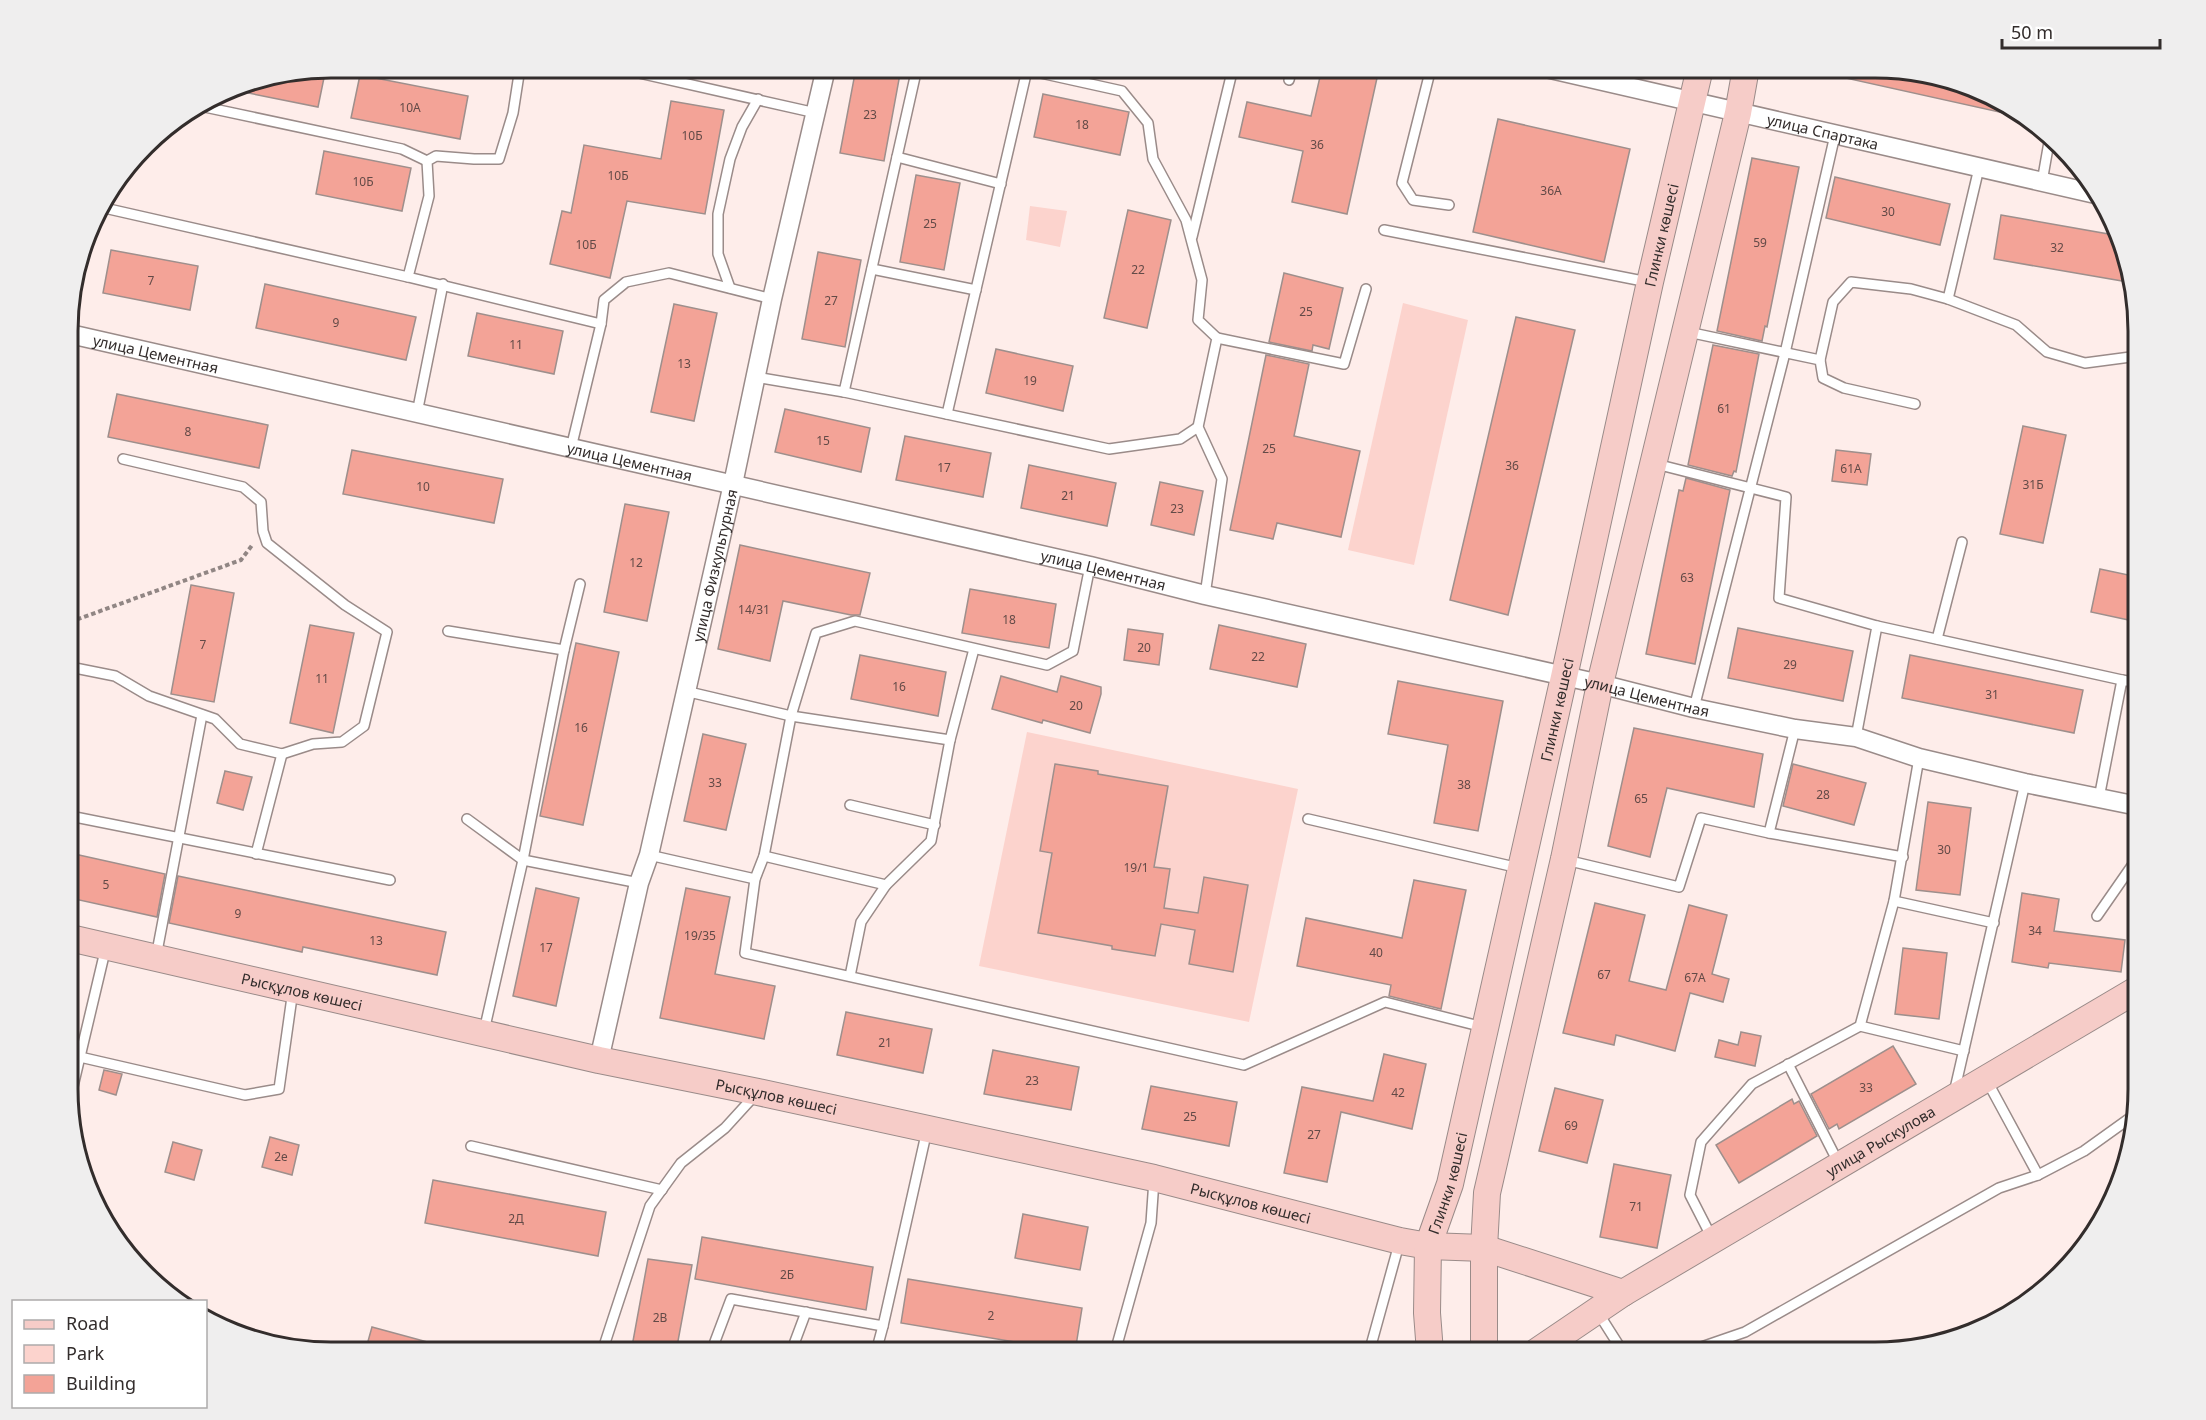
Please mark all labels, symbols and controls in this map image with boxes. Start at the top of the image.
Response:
scale bar [2002,12,2160,50]
text: 50 m [2011,20,2053,44]
house number: 10А [399,99,421,116]
house number: 23 [863,106,877,123]
street label: улица Спартака [1765,109,1881,154]
house number: 18 [1075,116,1089,133]
house number: 10Б [681,127,703,144]
house number: 36 [1310,136,1324,153]
house number: 10Б [607,167,629,184]
house number: 10Б [352,173,374,190]
street label: Глинки көшесі [1639,181,1683,289]
house number: 36А [1540,182,1562,199]
house number: 30 [1881,203,1895,220]
house number: 25 [923,215,937,232]
house number: 59 [1753,234,1767,251]
house number: 10Б [575,236,597,253]
house number: 32 [2050,239,2064,256]
house number: 22 [1131,261,1145,278]
house number: 7 [148,272,155,289]
house number: 27 [824,292,838,309]
house number: 25 [1299,303,1313,320]
house number: 9 [333,314,340,331]
street label: улица Цементная [91,330,220,377]
house number: 11 [509,336,523,353]
house number: 13 [677,355,691,372]
house number: 19 [1023,372,1037,389]
house number: 61 [1717,400,1731,417]
house number: 8 [185,423,192,440]
house number: 15 [816,432,830,449]
street label: улица Цементная [565,437,694,485]
house number: 25 [1262,440,1276,457]
house number: 36 [1505,457,1519,474]
house number: 17 [937,459,951,476]
house number: 61А [1840,460,1862,477]
house number: 31Б [2022,476,2044,493]
house number: 10 [416,478,430,495]
street label: улица Физкультурная [688,487,742,644]
house number: 21 [1061,487,1075,504]
house number: 23 [1170,500,1184,517]
street label: улица Цементная [1039,545,1168,595]
house number: 12 [629,554,643,571]
house number: 63 [1680,569,1694,586]
house number: 14/31 [738,601,770,618]
house number: 18 [1002,611,1016,628]
house number: 7 [200,636,207,653]
house number: 20 [1137,639,1151,656]
house number: 22 [1251,648,1265,665]
street label: Глинки көшесі [1535,656,1578,763]
house number: 29 [1783,656,1797,673]
house number: 11 [315,670,329,687]
street label: улица Цементная [1583,671,1711,721]
house number: 16 [892,678,906,695]
house number: 31 [1985,686,1999,703]
house number: 20 [1069,697,1083,714]
house number: 16 [574,719,588,736]
house number: 33 [708,774,722,791]
house number: 38 [1457,776,1471,793]
house number: 28 [1816,786,1830,803]
house number: 65 [1634,790,1648,807]
house number: 30 [1937,841,1951,858]
house number: 19/1 [1123,859,1149,876]
house number: 5 [103,876,110,893]
house number: 9 [235,905,242,922]
house number: 34 [2028,922,2042,939]
house number: 19/35 [684,927,716,944]
house number: 13 [369,932,383,949]
house number: 17 [539,939,553,956]
house number: 40 [1369,944,1383,961]
house number: 67 [1597,966,1611,983]
street label: Рысқұлов көшесі [239,968,364,1015]
house number: 67А [1684,969,1706,986]
house number: 21 [878,1034,892,1051]
house number: 23 [1025,1072,1039,1089]
street label: Рысқұлов көшесі [714,1074,839,1119]
house number: 33 [1859,1079,1873,1096]
house number: 42 [1391,1084,1405,1101]
street label: улица Рыскулова [1822,1101,1939,1181]
house number: 25 [1183,1108,1197,1125]
house number: 69 [1564,1117,1578,1134]
house number: 27 [1307,1126,1321,1143]
street label: Глинки көшесі [1423,1130,1471,1237]
house number: 2е [274,1148,288,1165]
street label: Рысқұлов көшесі [1188,1178,1313,1228]
house number: 71 [1629,1198,1643,1215]
house number: 2Д [508,1210,524,1227]
house number: 2Б [780,1266,794,1283]
legend [12,1300,207,1408]
house number: 2 [988,1307,995,1324]
house number: 2В [653,1309,668,1326]
text: Road [66,1311,109,1335]
text: Park [66,1341,104,1365]
text: Building [66,1371,136,1395]

